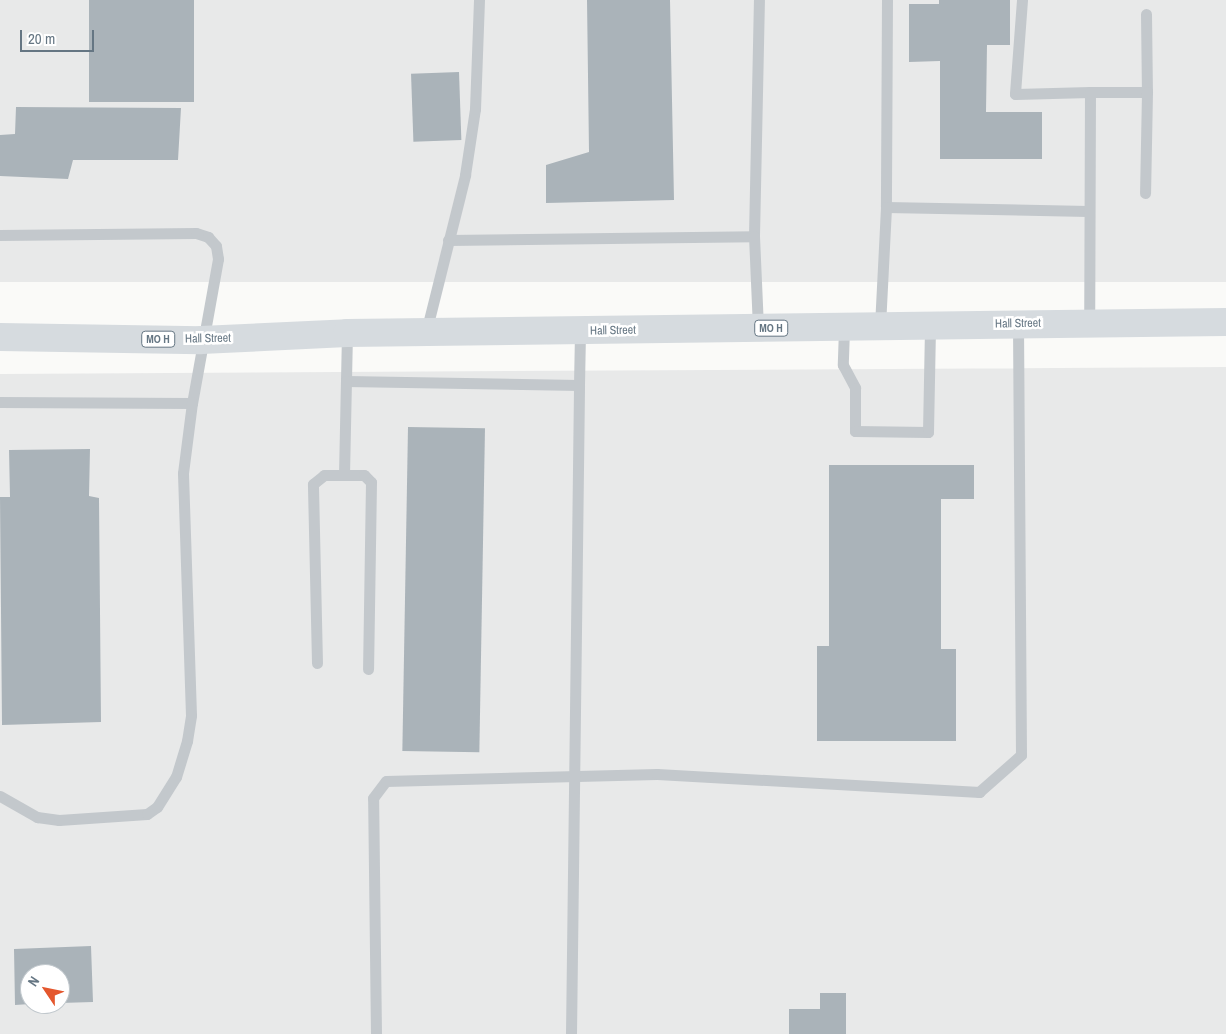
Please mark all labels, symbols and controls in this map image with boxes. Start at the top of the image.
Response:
scale bar [22,20,96,52]
text: 20 m [28,28,55,49]
street label: Hall Street [995,316,1041,332]
road number: MO H [754,319,788,336]
street label: Hall Street [590,323,636,339]
road number: MO H [140,330,176,348]
street label: Hall Street [185,331,231,347]
north arrow [20,964,70,1014]
text: N [24,973,43,990]

